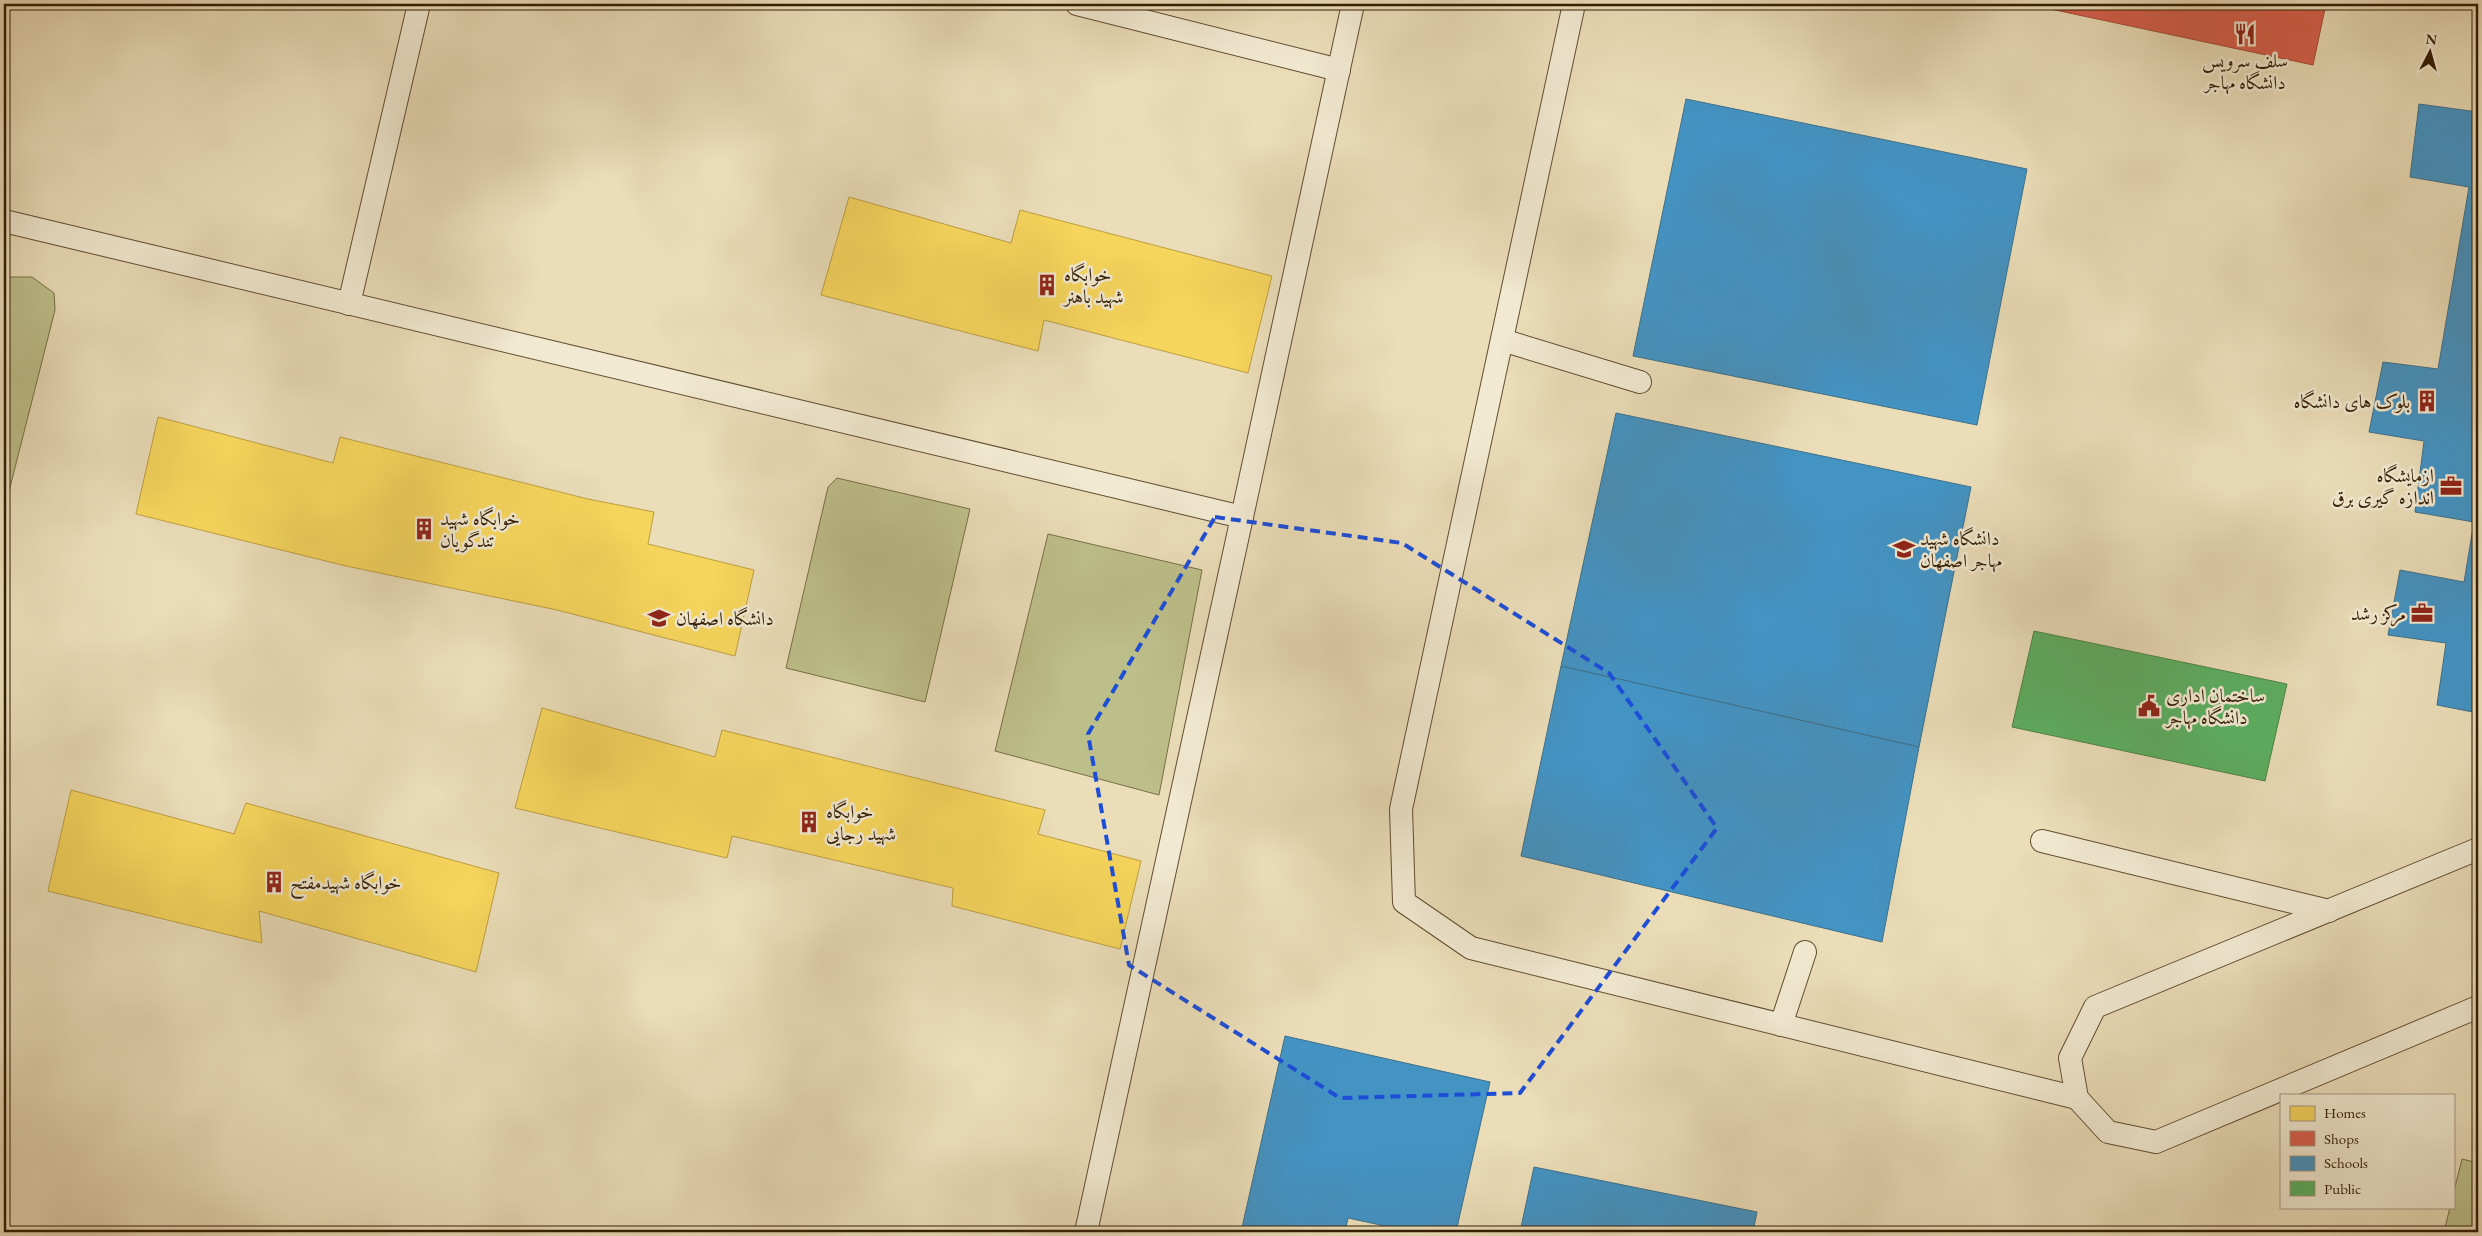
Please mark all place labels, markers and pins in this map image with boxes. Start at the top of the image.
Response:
restaurant icon: سلف سرویس دانشگاه مهاجر [2232,21,2258,47]
place label: سلف سرویس دانشگاه مهاجر [2202,48,2288,95]
place label: خوابگاه شهید باهنر [1062,262,1124,309]
building icon: خوابگاه شهید باهنر [1034,272,1060,298]
building icon: بلوک های دانشگاه [2414,388,2440,414]
place label: بلوک های دانشگاه [2294,389,2410,414]
place label: ازمایشگاه اندازه گیری برق [2332,463,2434,510]
office icon: ازمایشگاه اندازه گیری برق [2438,473,2464,499]
place label: خوابگاه شهید تندگویان [440,506,520,553]
building icon: خوابگاه شهید تندگویان [411,516,437,542]
place label: دانشگاه شهید مهاجر اصفهان [1920,526,2002,573]
school or university icon: دانشگاه شهید مهاجر اصفهان [1891,536,1917,562]
office icon: مرکز رشد [2409,600,2435,626]
place label: مرکز رشد [2351,601,2406,627]
school or university icon: دانشگاه اصفهان [646,605,672,631]
place label: دانشگاه اصفهان [676,606,774,631]
place label: ساختمان اداری دانشگاه مهاجر [2164,683,2265,730]
public building icon: ساختمان اداری دانشگاه مهاجر [2136,693,2162,719]
place label: خوابگاه شهید رجایی [826,799,896,847]
building icon: خوابگاه شهید رجایی [796,809,822,835]
building icon: خوابگاه شهیدمفتح [261,869,287,895]
place label: خوابگاه شهیدمفتح [290,870,401,900]

